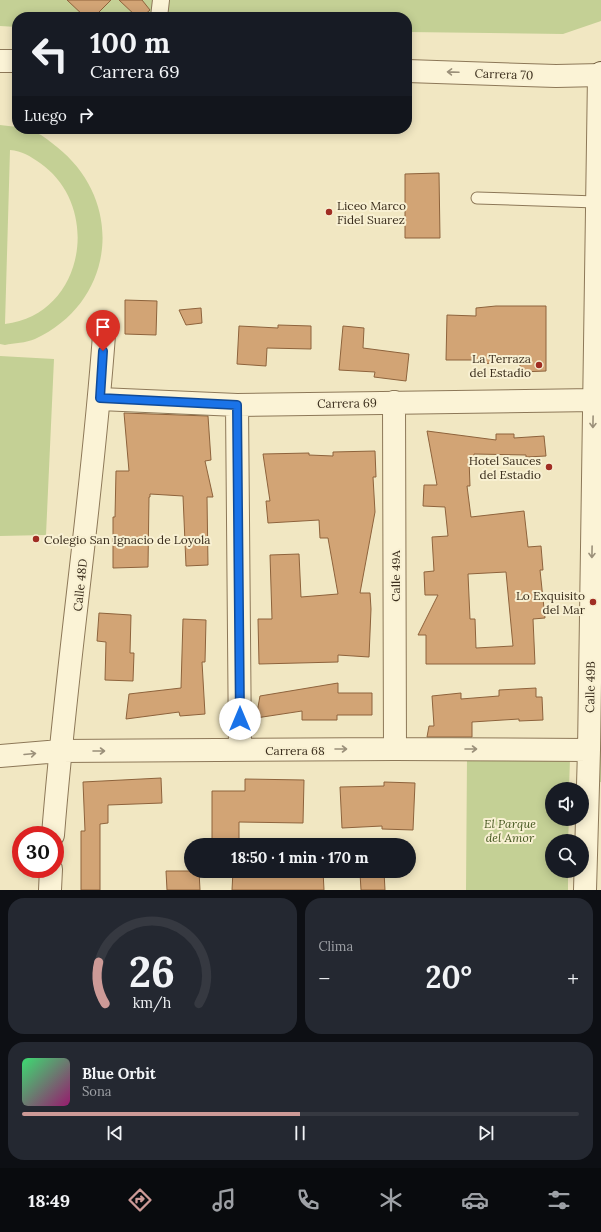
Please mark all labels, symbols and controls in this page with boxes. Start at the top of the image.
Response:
text: 100 m [90,25,170,61]
icon: left [24,28,76,80]
text: Carrera 69 [90,60,180,83]
street label: Carrera 70 [474,65,534,83]
one-way arrow [447,68,460,76]
icon: right [75,104,97,126]
text: Luego [24,106,67,125]
place label: Liceo Marco Fidel Suarez [337,198,406,227]
marker: Liceo Marco Fidel Suarez [324,207,334,217]
pin [86,310,120,351]
icon: arrive [92,316,114,338]
place label: La Terraza del Estadio [469,351,531,380]
marker: La Terraza del Estadio [534,360,544,370]
street label: Carrera 69 [317,395,377,411]
one-way arrow [589,415,597,428]
place label: Hotel Sauces del Estadio [469,453,541,482]
marker: Hotel Sauces del Estadio [544,462,554,472]
place label: Colegio San Ignacio de Loyola [44,532,210,547]
marker: Colegio San Ignacio de Loyola [31,534,41,544]
one-way arrow [588,545,596,558]
street label: Calle 49A [388,550,403,602]
street label: Calle 48D [70,558,90,612]
place label: Lo Exquisito del Mar [516,588,586,617]
marker: Lo Exquisito del Mar [588,597,598,607]
street label: Calle 49B [582,661,598,713]
position arrow [219,698,261,740]
street label: Carrera 68 [265,743,325,758]
one-way arrow [334,745,347,753]
one-way arrow [464,745,477,753]
one-way arrow [92,747,105,755]
one-way arrow [23,750,36,757]
map controls [545,782,589,878]
button: sound [545,782,589,826]
park label: El Parque del Amor [484,816,536,845]
speed limit sign: 30 [12,826,64,878]
button: search [545,834,589,878]
text: 18:50 · 1 min · 170 m [231,848,369,867]
text: Clima [319,938,353,955]
text: 26 [129,945,175,998]
text: 20° [425,958,472,996]
text: − [319,964,330,992]
text: + [567,964,579,992]
text: km/h [133,994,172,1013]
text: Blue Orbit [82,1064,156,1083]
text: Sona [82,1083,112,1100]
icon: previous [104,1122,126,1144]
icon: pause [289,1122,311,1144]
icon: next [475,1122,497,1144]
icon: directions [126,1186,154,1214]
icon: music [210,1186,238,1214]
icon: phone [294,1186,322,1214]
icon: climate [377,1186,405,1214]
icon: car [461,1186,489,1214]
icon: filters [545,1186,573,1214]
text: 18:49 [28,1189,70,1212]

